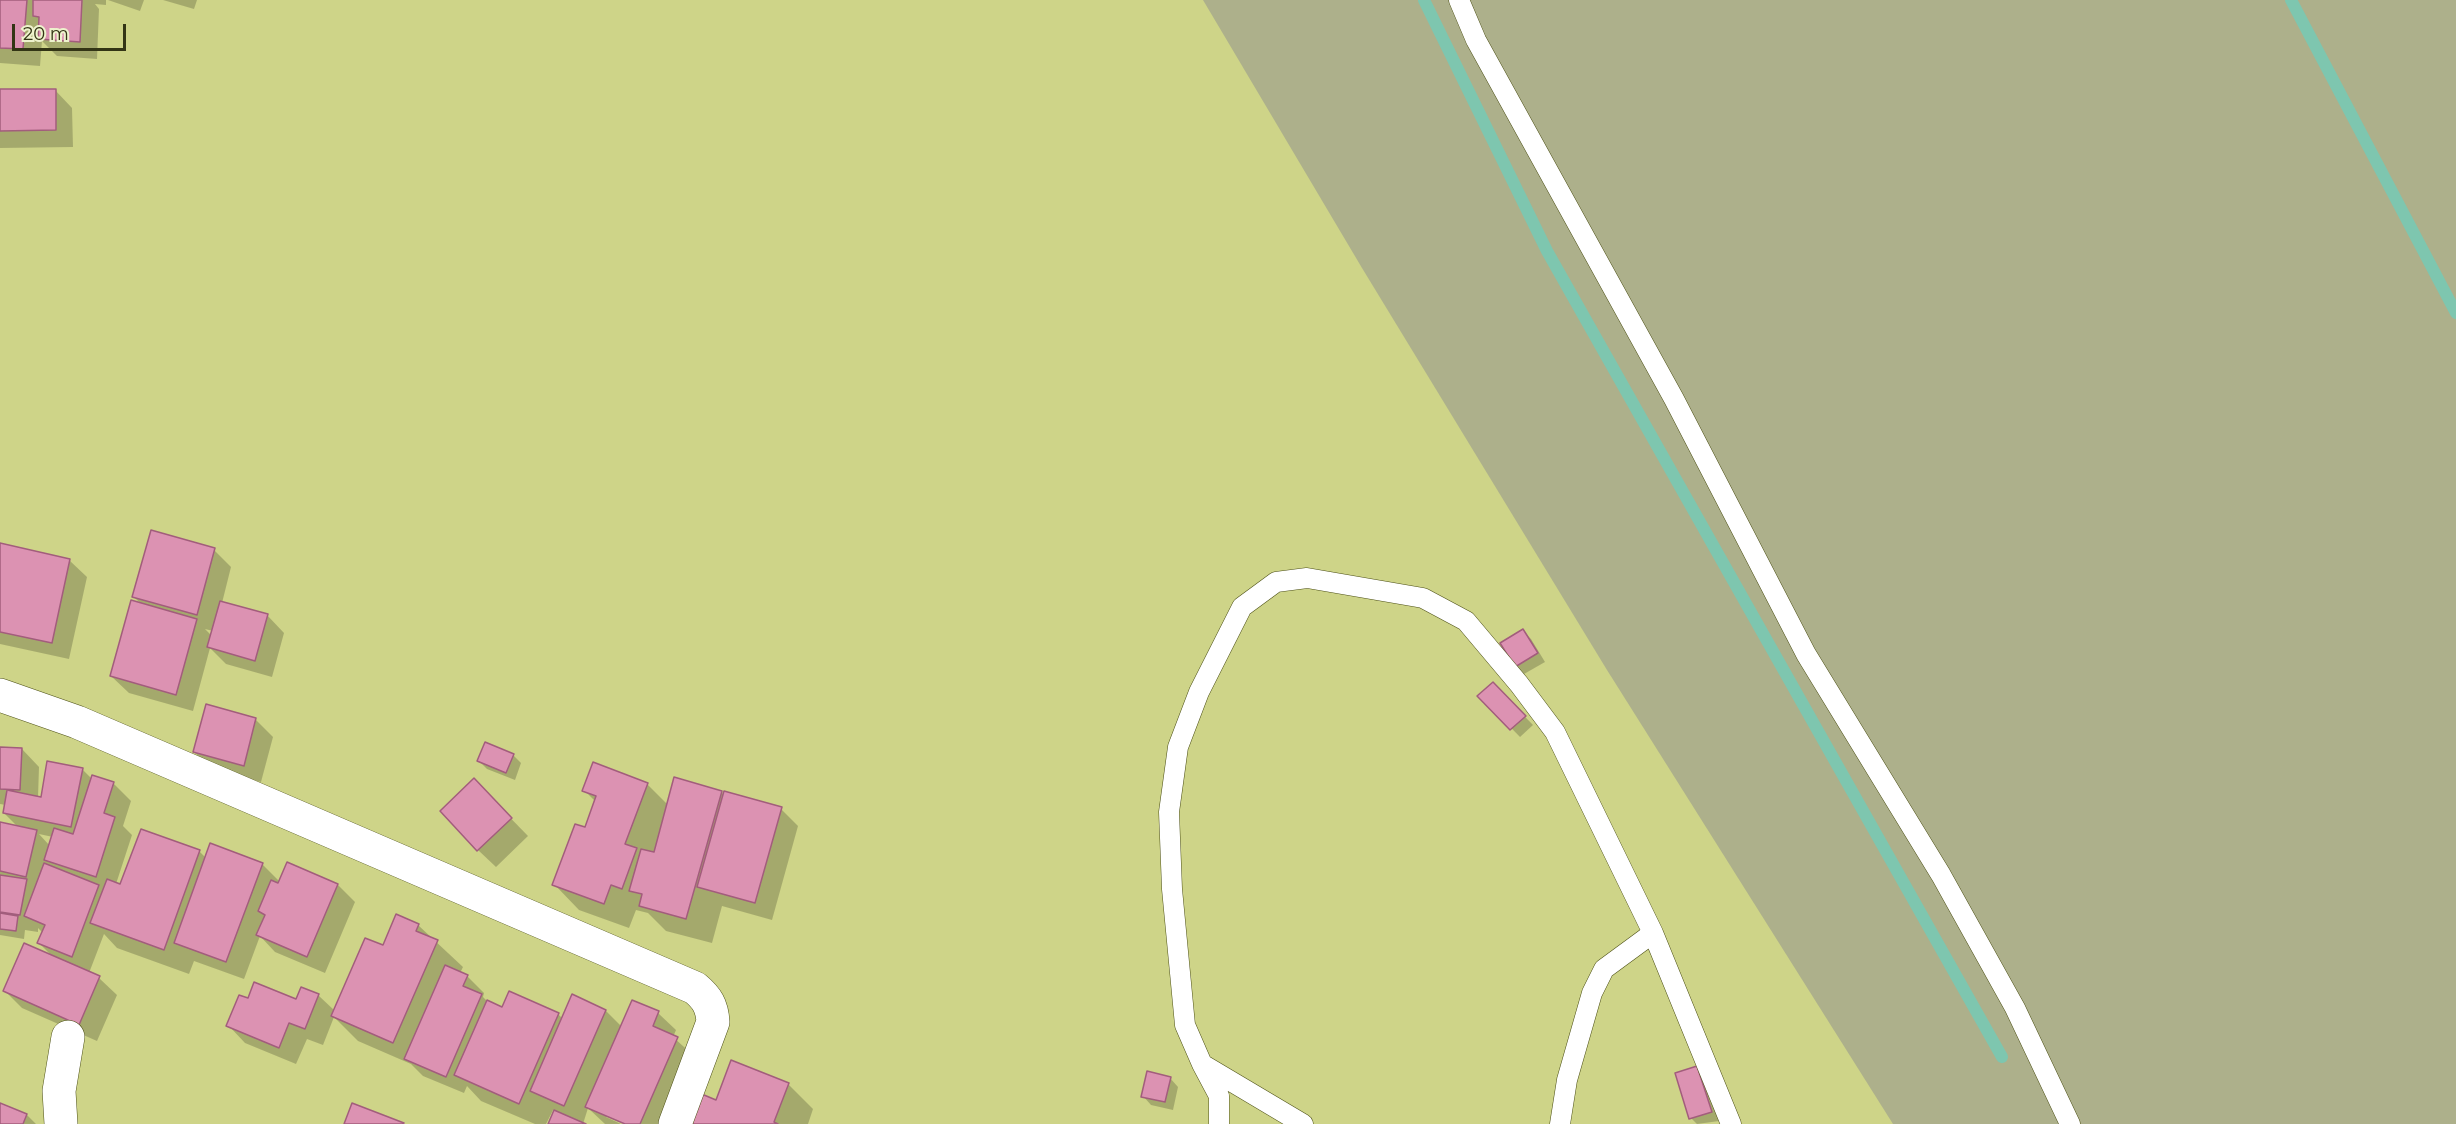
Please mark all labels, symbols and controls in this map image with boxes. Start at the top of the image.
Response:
scale bar [15,12,129,50]
text: 20 m [23,23,69,45]

